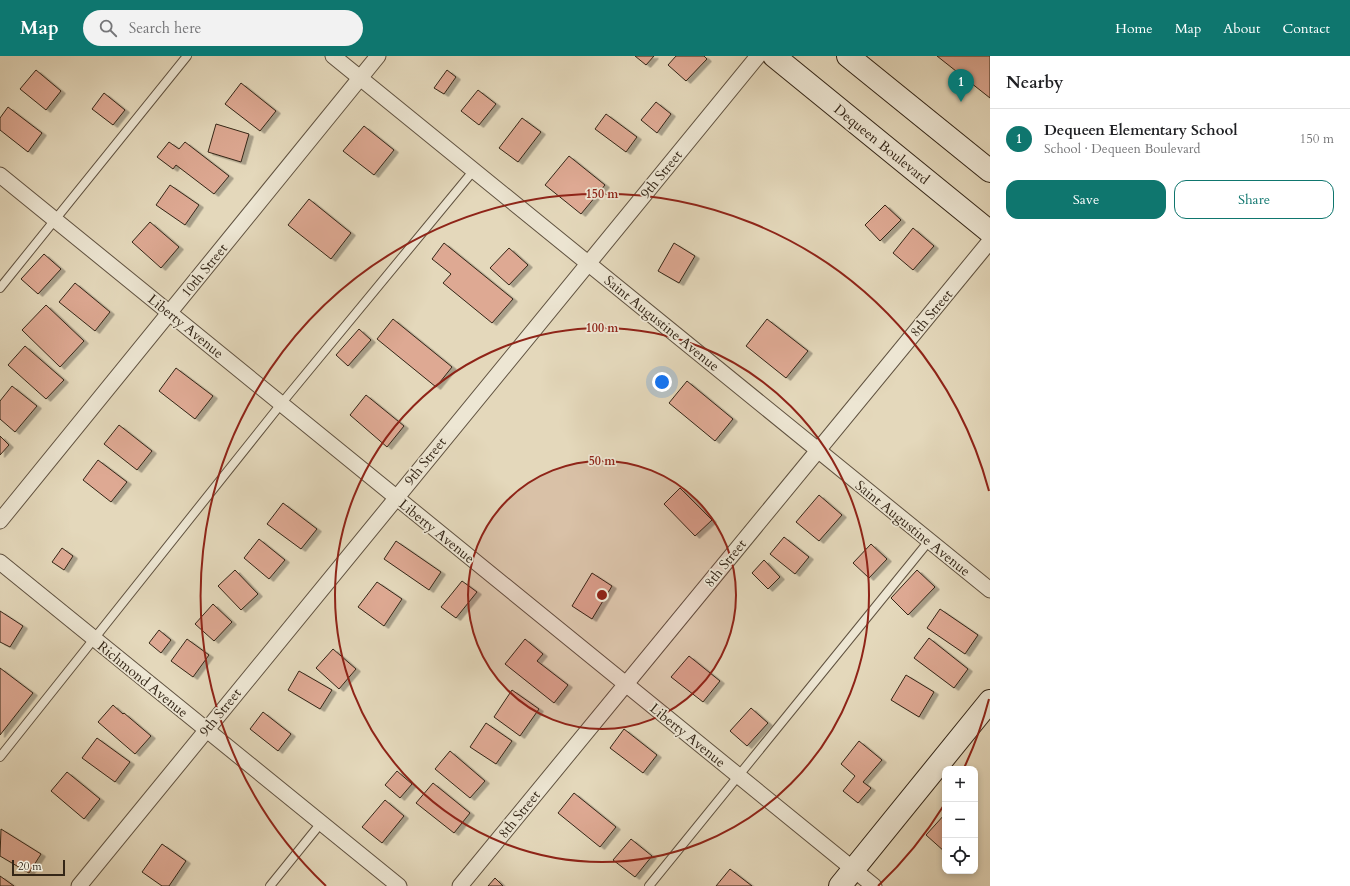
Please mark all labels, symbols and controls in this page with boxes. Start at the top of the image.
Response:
search box [83,10,363,46]
text: Map [20,15,59,41]
icon: search [97,17,119,39]
text: Search here [129,18,201,38]
text: Home [1115,19,1153,38]
text: Map [1175,19,1201,38]
text: About [1223,19,1260,38]
text: Contact [1282,19,1330,38]
pin: 1 [948,69,974,102]
text: Nearby [1006,71,1063,94]
street label: Dequeen Boulevard [830,100,934,189]
text: Dequeen Elementary School [1044,120,1238,140]
text: 1 [1016,130,1022,148]
text: 150 m [1300,130,1334,148]
text: School · Dequeen Boulevard [1044,140,1201,158]
street label: 9th Street [636,146,687,202]
button: Save [1006,180,1166,219]
button: Share [1174,180,1334,219]
text: 150 m [586,186,619,202]
street label: 10th Street [177,239,232,301]
street label: Saint Augustine Avenue [600,271,723,376]
street label: 8th Street [906,285,957,341]
street label: Liberty Avenue [144,290,228,363]
text: 100 m [586,320,619,336]
your location [652,372,672,392]
street label: 9th Street [400,433,451,489]
text: 50 m [589,453,616,469]
street label: Saint Augustine Avenue [851,476,974,581]
street label: Liberty Avenue [395,495,479,568]
street label: 8th Street [700,535,751,591]
centre of rings [595,588,609,602]
street label: Richmond Avenue [93,637,192,722]
street label: 9th Street [195,684,246,740]
street label: Liberty Avenue [646,699,730,772]
map controls [942,766,978,874]
button: + [942,766,978,802]
street label: 8th Street [494,786,545,842]
button: − [942,802,978,838]
button: locate [942,838,978,874]
scale bar [12,858,65,877]
text: 20 m [18,859,42,874]

